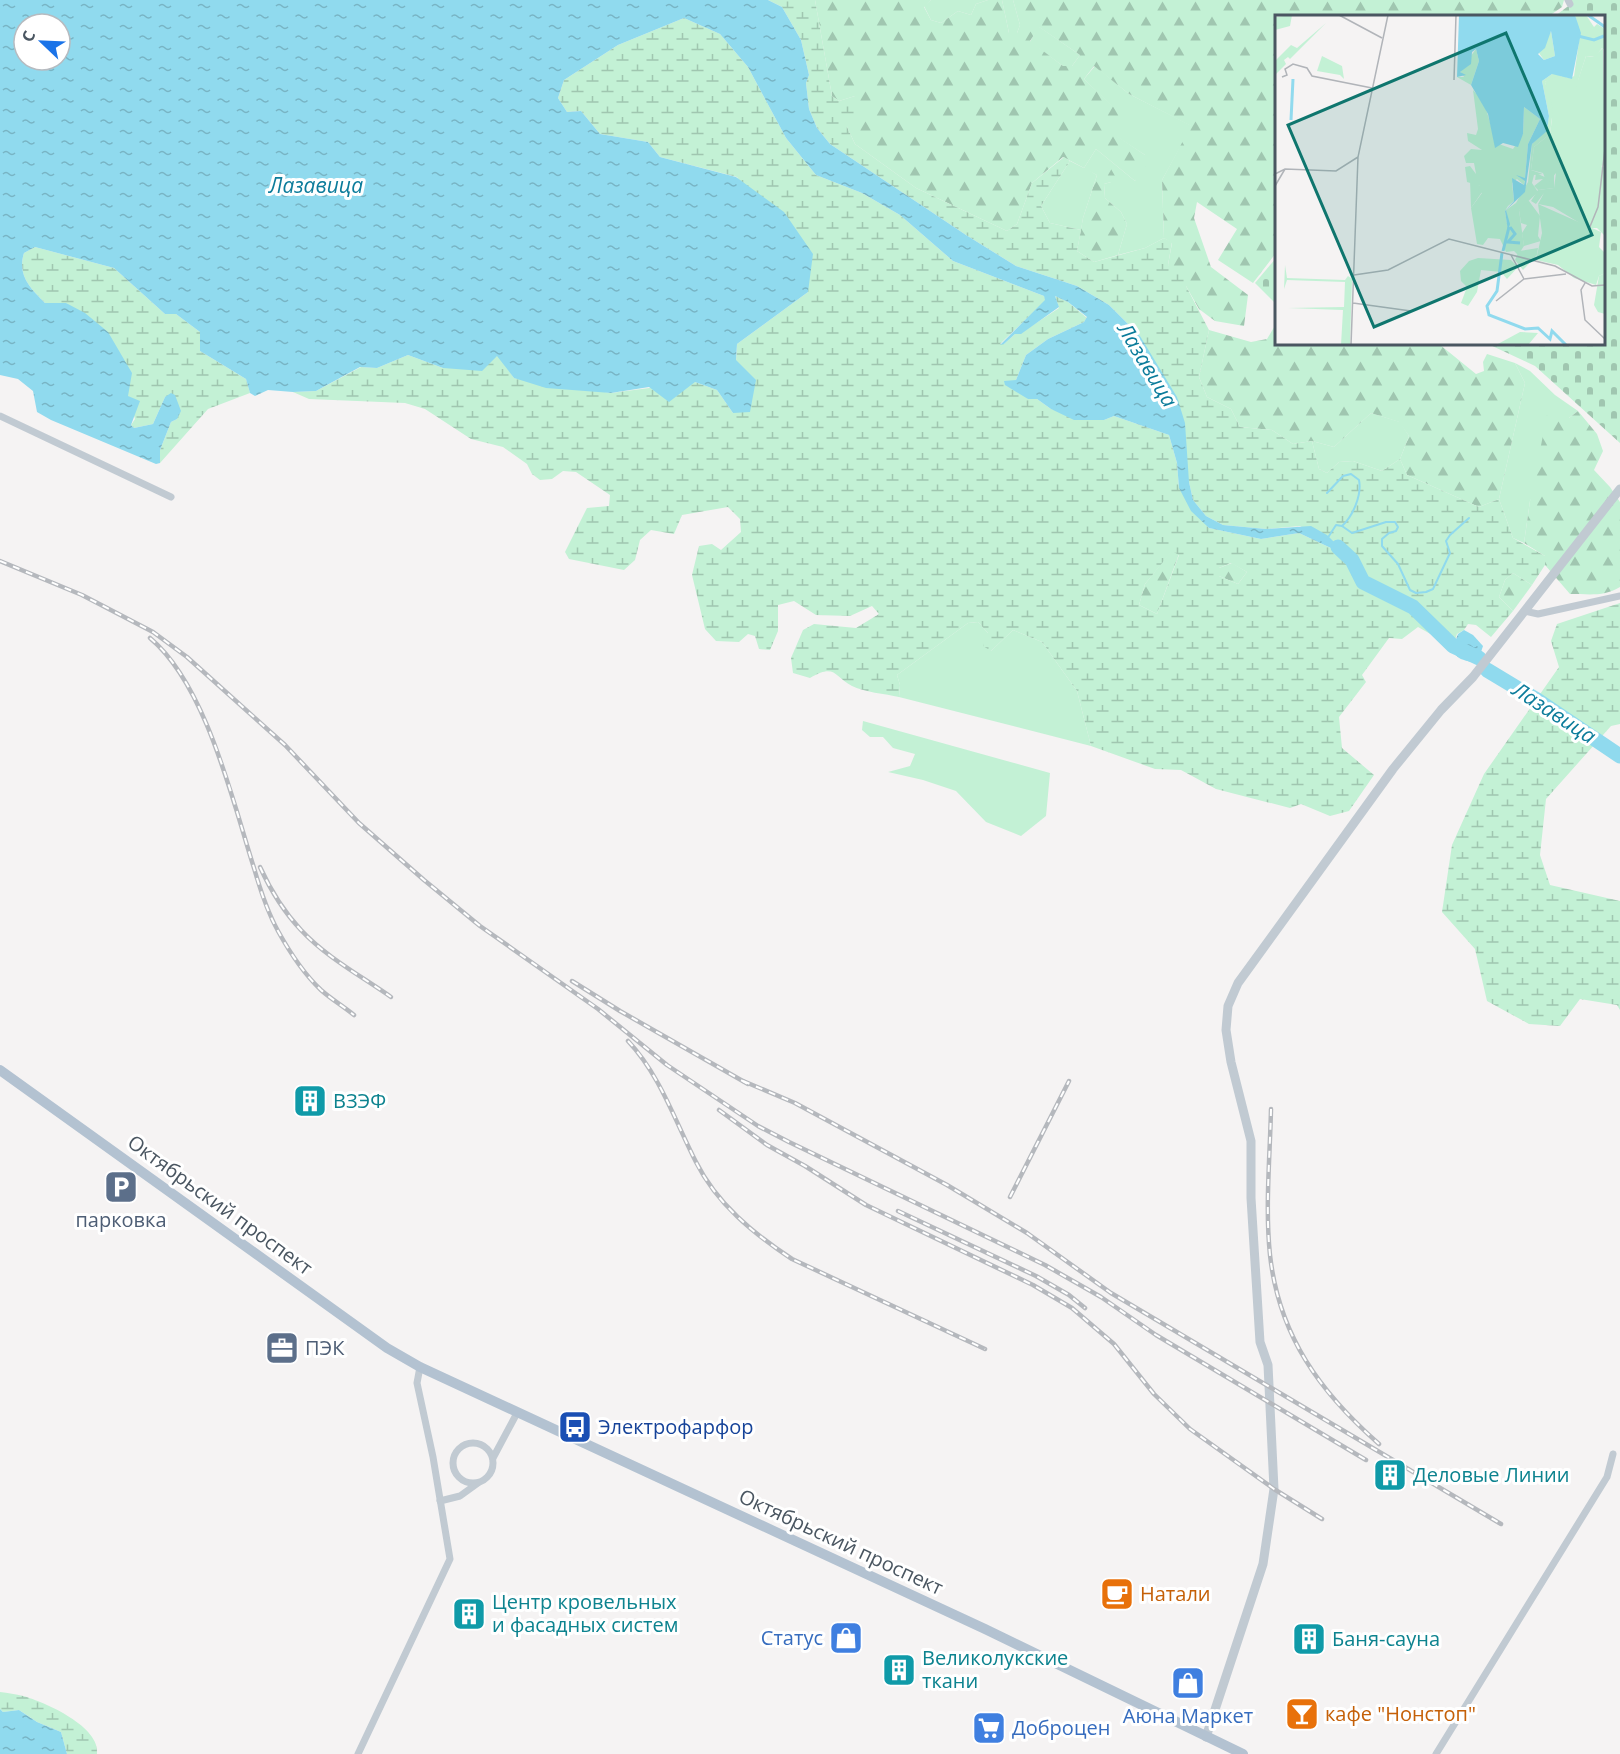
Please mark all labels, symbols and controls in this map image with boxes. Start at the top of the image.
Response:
north arrow [12,12,72,72]
inset map [1275,15,1605,345]
text: С [16,27,40,45]
water label: Лазавица [268,171,363,199]
water label: Лазавица [1111,316,1184,412]
water label: Лазавица [1507,674,1602,750]
building icon: ВЗЭФ [292,1083,328,1119]
place label: ВЗЭФ [333,1087,386,1114]
street label: Октябрьский проспект [122,1128,318,1281]
parking icon: парковка [103,1169,139,1205]
place label: парковка [75,1206,167,1233]
office icon: ПЭК [264,1330,300,1366]
place label: ПЭК [305,1334,345,1361]
bus stop icon: Электрофарфор [557,1409,593,1445]
place label: Электрофарфор [598,1413,754,1440]
building icon: Деловые Линии [1372,1457,1408,1493]
place label: Деловые Линии [1413,1461,1570,1488]
street label: Октябрьский проспект [735,1482,948,1601]
cafe icon: Натали [1099,1576,1135,1612]
place label: Натали [1140,1580,1211,1607]
place label: Центр кровельных и фасадных систем [492,1588,678,1638]
building icon: Центр кровельных и фасадных систем [451,1596,487,1632]
shop icon: Статус [828,1620,864,1656]
building icon: Баня-сауна [1291,1621,1327,1657]
place label: Статус [761,1624,823,1651]
place label: Баня-сауна [1332,1625,1440,1652]
place label: Великолукские ткани [922,1644,1068,1694]
building icon: Великолукские ткани [881,1652,917,1688]
shop icon: Аюна Маркет [1170,1665,1206,1701]
bar icon: кафе "Нонстоп" [1284,1696,1320,1732]
place label: кафе "Нонстоп" [1325,1700,1476,1727]
place label: Аюна Маркет [1123,1702,1253,1729]
supermarket icon: Доброцен [971,1710,1007,1746]
place label: Доброцен [1012,1714,1110,1741]

